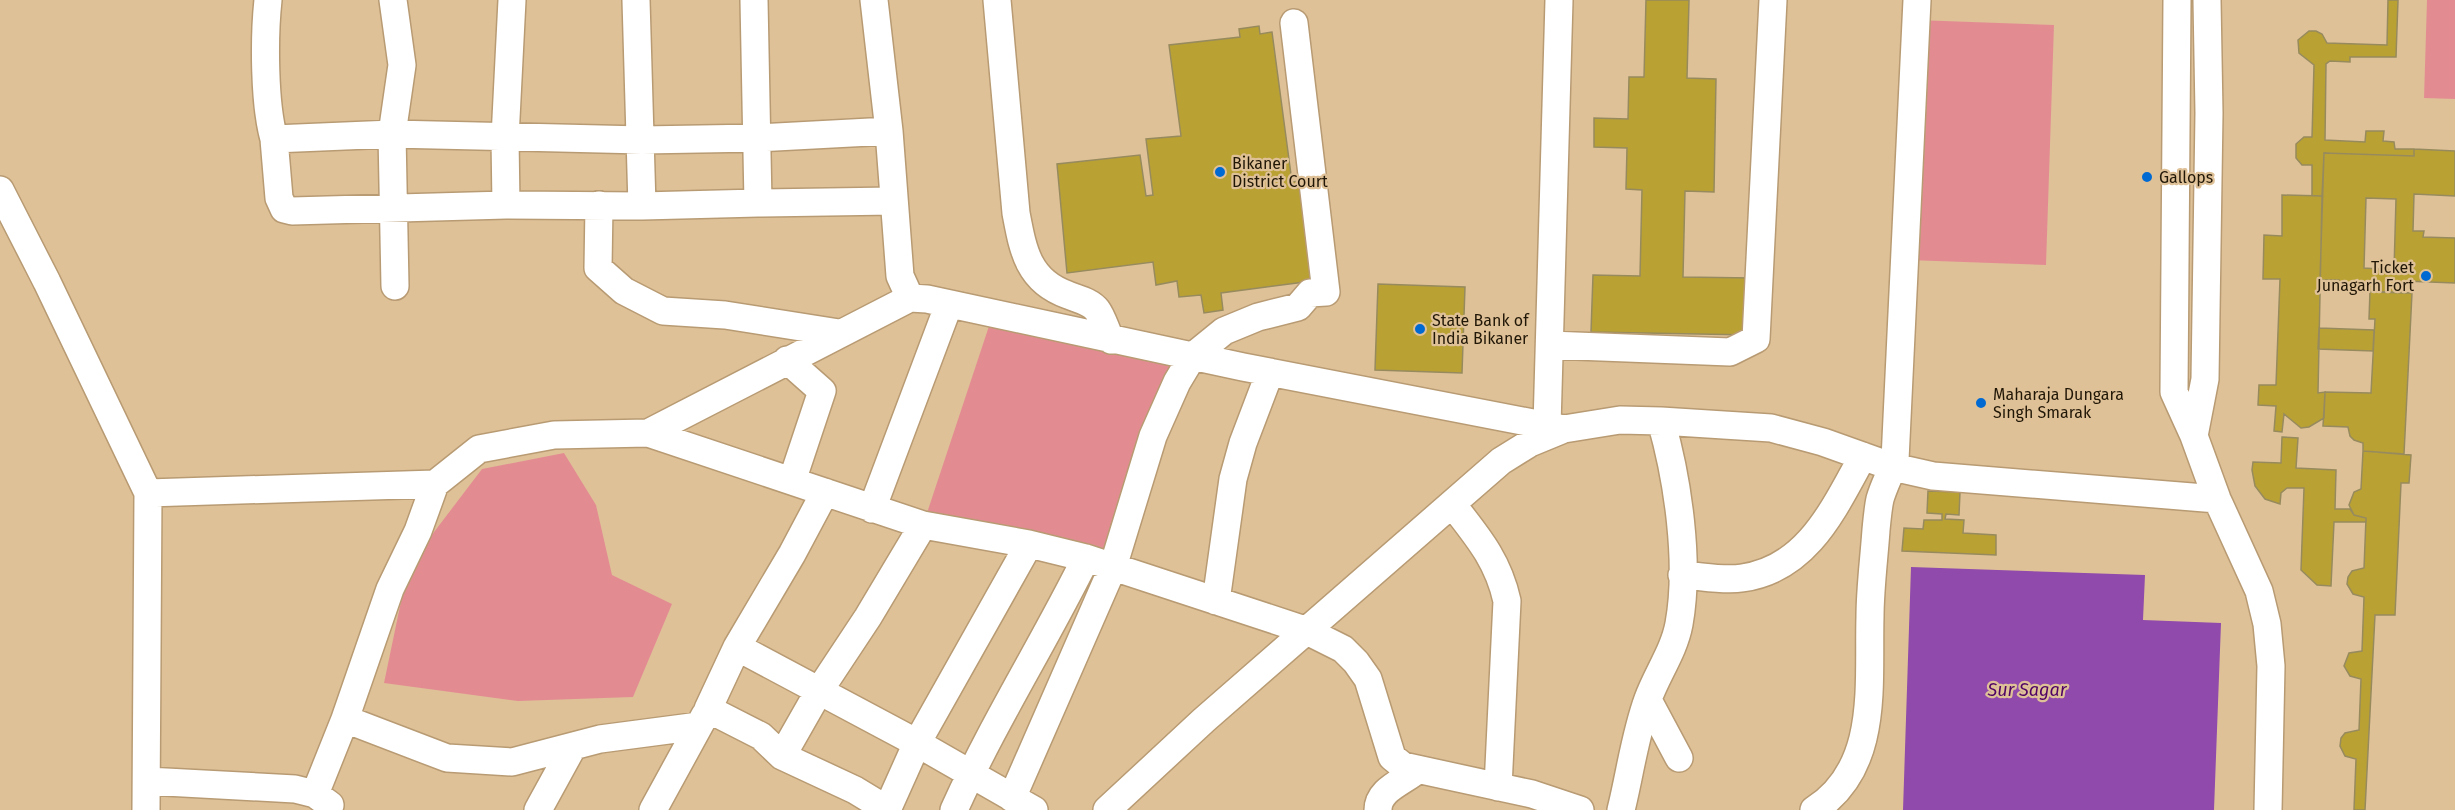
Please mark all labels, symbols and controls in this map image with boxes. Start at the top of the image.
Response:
place label: Bikaner District Court [1232,154,1328,191]
marker: Bikaner District Court [1213,165,1227,179]
place label: Gallops [2159,168,2213,187]
marker: Gallops [2140,170,2154,184]
place label: Ticket Junagarh Fort [2317,258,2414,295]
marker: Ticket Junagarh Fort [2419,269,2433,283]
place label: State Bank of India Bikaner [1432,311,1530,348]
marker: State Bank of India Bikaner [1413,322,1427,336]
place label: Maharaja Dungara Singh Smarak [1993,385,2124,422]
marker: Maharaja Dungara Singh Smarak [1974,396,1988,410]
water label: Sur Sagar [1986,679,2068,701]

